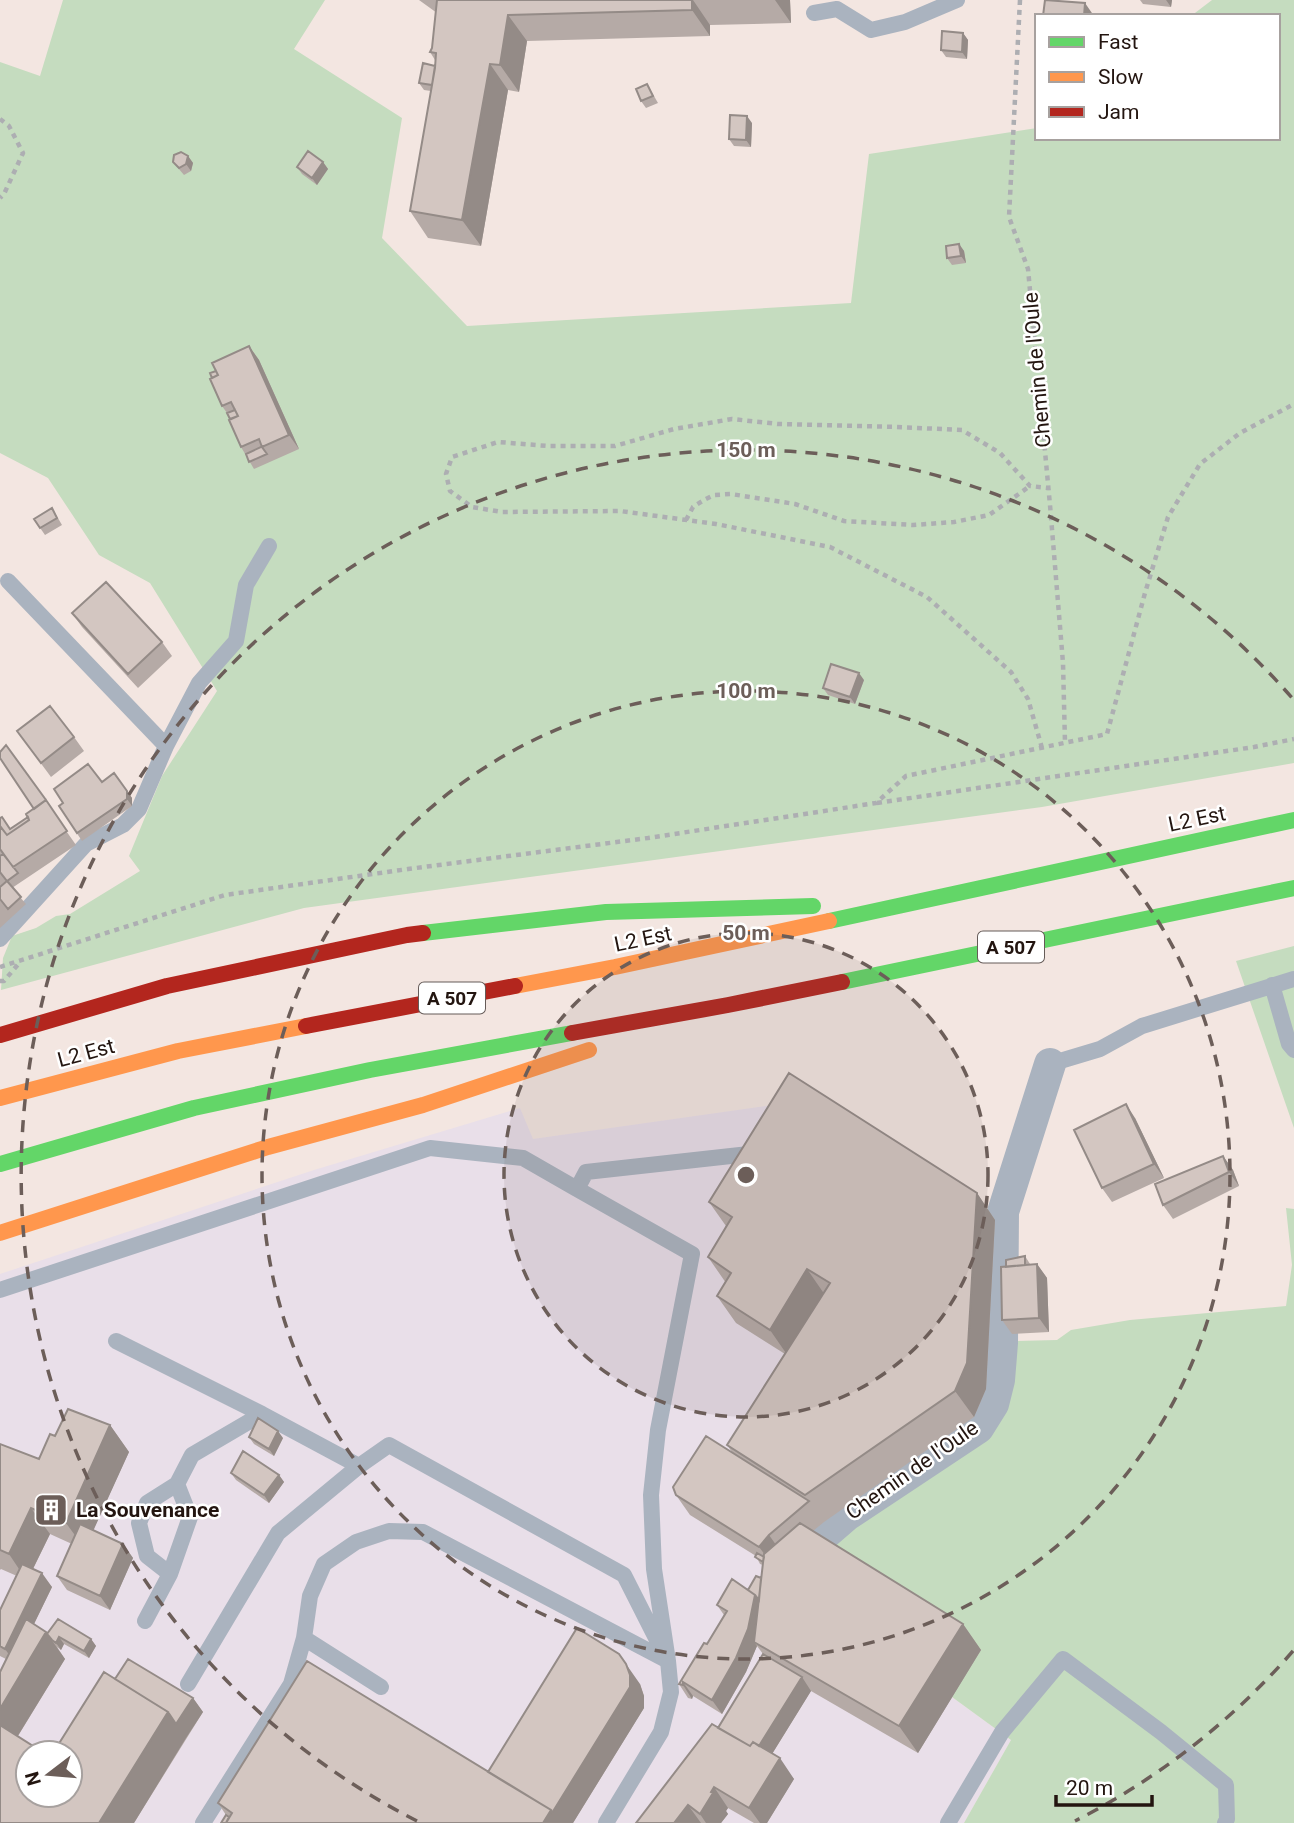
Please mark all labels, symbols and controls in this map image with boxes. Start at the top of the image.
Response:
legend [1035,14,1280,140]
text: Fast [1098,30,1139,54]
text: Slow [1098,65,1144,89]
text: Jam [1098,100,1139,124]
street label: Chemin de l'Oule [1018,291,1056,449]
text: 150 m [716,438,776,462]
text: 100 m [716,679,776,703]
street label: L2 Est [1166,801,1228,837]
street label: L2 Est [612,921,674,957]
text: 50 m [722,921,770,945]
road number: A 507 [978,931,1044,962]
road number: A 507 [419,982,485,1014]
street label: L2 Est [55,1034,117,1072]
centre of rings [734,1163,758,1187]
street label: Chemin de l'Oule [841,1415,983,1525]
building icon: La Souvenance [32,1491,70,1529]
place label: La Souvenance [76,1498,219,1522]
north arrow [14,1739,84,1809]
scale bar [1056,1764,1152,1808]
text: N [20,1769,46,1788]
text: 20 m [1066,1776,1113,1800]

